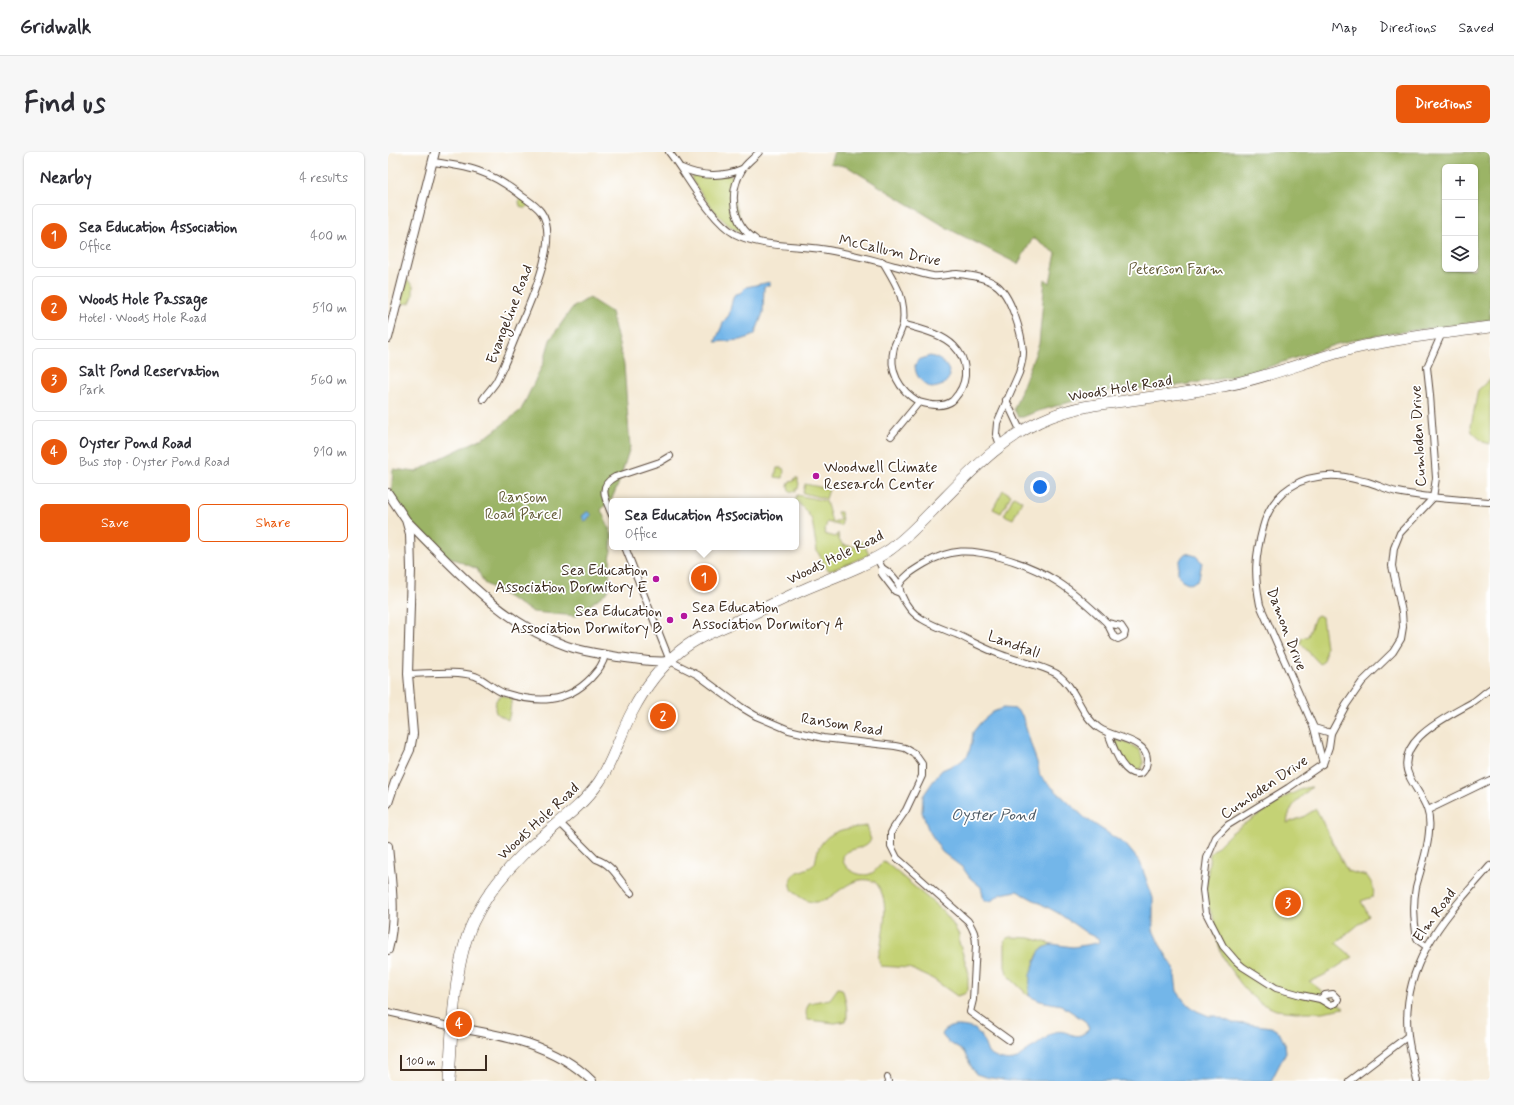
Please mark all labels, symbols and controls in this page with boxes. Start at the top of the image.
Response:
text: Gridwalk [20,15,91,40]
text: Map [1331,19,1357,37]
text: Directions [1379,19,1437,37]
text: Saved [1459,19,1494,37]
button: Directions [1396,85,1490,123]
text: Find us [24,86,105,123]
map controls [1442,164,1478,272]
button: + [1442,164,1478,200]
text: Nearby [40,167,92,189]
text: 4 results [299,170,348,187]
button: − [1442,200,1478,236]
text: Sea Education Association [79,218,237,238]
text: 1 [51,228,57,245]
text: 400 m [310,228,347,245]
street label: McCallum Drive [837,230,943,272]
button: layers [1442,236,1478,272]
text: Office [79,238,111,255]
park label: Peterson Farm [1128,260,1224,280]
street label: Evangeline Road [482,262,539,367]
text: Woods Hole Passage [79,290,208,310]
text: 2 [51,300,57,317]
text: 510 m [312,300,347,317]
text: Hotel · Woods Hole Road [79,310,207,327]
text: Salt Pond Reservation [79,362,219,382]
street label: Woods Hole Road [1067,371,1174,407]
text: 3 [51,372,57,389]
text: 560 m [310,372,347,389]
text: Park [79,382,105,399]
street label: Cumloden Drive [1406,384,1432,487]
text: Oyster Pond Road [79,434,192,454]
text: 4 [50,444,58,461]
text: 910 m [313,444,347,461]
text: Bus stop · Oyster Pond Road [79,454,230,471]
place label: Woodwell Climate Research Center [824,458,938,495]
marker: Woodwell Climate Research Center [811,471,821,481]
your location [1030,477,1050,497]
park label: Ransom Road Parcel [485,488,561,525]
popup [609,498,799,550]
button: Save [40,504,190,542]
button: Share [198,504,348,542]
text: Sea Education Association [625,506,783,526]
text: Office [625,526,657,543]
street label: Woods Hole Road [784,526,887,590]
place label: Sea Education Association Dormitory E [495,561,648,598]
pin: 1 [691,563,717,593]
marker: Sea Education Association Dormitory E [651,574,661,584]
street label: Damon Drive [1261,585,1311,674]
place label: Sea Education Association Dormitory A [692,598,844,635]
place label: Sea Education Association Dormitory B [511,602,662,639]
marker: Sea Education Association Dormitory A [679,611,689,621]
marker: Sea Education Association Dormitory B [665,615,675,625]
street label: Landfall [985,626,1042,664]
pin: 2 [650,701,676,731]
street label: Ransom Road [799,709,884,741]
street label: Cumloden Drive [1217,751,1312,825]
street label: Woods Hole Road [493,779,584,865]
water label: Oyster Pond [951,805,1037,826]
street label: Elm Road [1409,885,1461,946]
pin: 3 [1275,888,1301,918]
pin: 4 [446,1009,472,1039]
scale bar [400,1053,487,1072]
text: 100 m [406,1055,436,1069]

